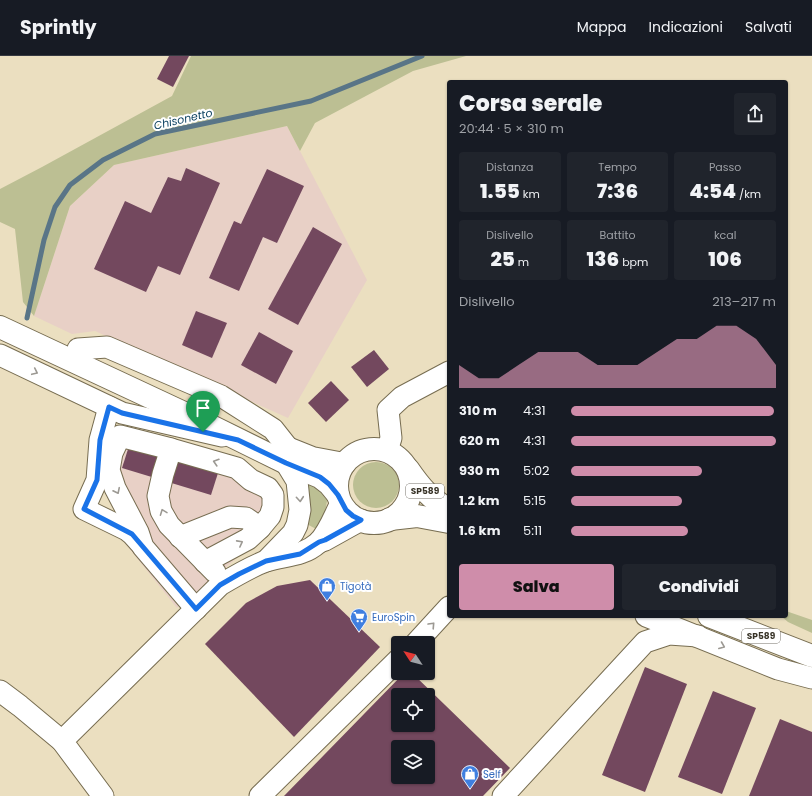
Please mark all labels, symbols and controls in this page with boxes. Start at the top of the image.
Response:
text: Sprintly [20,14,96,41]
text: Mappa [577,17,627,37]
text: Indicazioni [649,17,723,37]
text: Salvati [745,17,792,37]
text: Corsa serale [459,88,602,119]
button: share [734,93,776,135]
water label: Chisonetto [152,104,214,134]
text: 20:44 · 5 × 310 m [459,119,564,138]
text: Distanza [486,159,533,175]
text: Tempo [598,159,637,175]
text: Passo [709,159,741,175]
text: 1.55 [480,177,520,205]
text: 7:36 [597,177,638,205]
text: 4:54 [689,177,736,205]
text: km [520,186,540,202]
text: /km [736,186,761,202]
text: Dislivello [486,227,533,243]
text: Battito [600,227,635,243]
text: kcal [714,227,736,243]
text: 25 [490,245,515,273]
text: 136 [587,245,619,273]
text: 106 [708,245,742,273]
text: m [515,254,529,270]
text: bpm [619,254,648,270]
text: Dislivello [459,292,515,311]
text: 213–217 m [712,292,776,311]
one-way arrow [31,367,39,375]
pin [186,391,220,432]
icon: arrive [192,397,214,419]
text: 310 m [459,401,497,420]
text: 4:31 [523,401,546,420]
text: 620 m [459,431,500,450]
text: 4:31 [523,431,546,450]
one-way arrow [213,458,220,467]
text: 930 m [459,461,500,480]
text: 5:02 [523,461,550,480]
road number: SP589 [406,484,444,498]
one-way arrow [112,487,120,494]
text: 1.2 km [459,491,500,510]
text: 5:15 [523,491,546,510]
one-way arrow [295,496,304,502]
one-way arrow [159,509,167,516]
text: 1.6 km [459,521,500,540]
text: 5:11 [523,521,542,540]
one-way arrow [236,541,243,548]
button: Salva [459,564,614,610]
button: Condividi [622,564,776,610]
shop icon: Tigotà [317,576,337,601]
place label: Tigotà [340,579,371,594]
supermarket icon: EuroSpin [349,607,369,632]
place label: EuroSpin [372,610,415,625]
one-way arrow [428,622,435,630]
road number: SP589 [742,629,780,643]
north arrow [391,636,435,680]
map controls [391,636,435,784]
one-way arrow [718,641,725,649]
button: locate [391,688,435,732]
button: layers [391,740,435,784]
shop icon: Self [460,764,480,789]
place label: Self [483,767,501,782]

